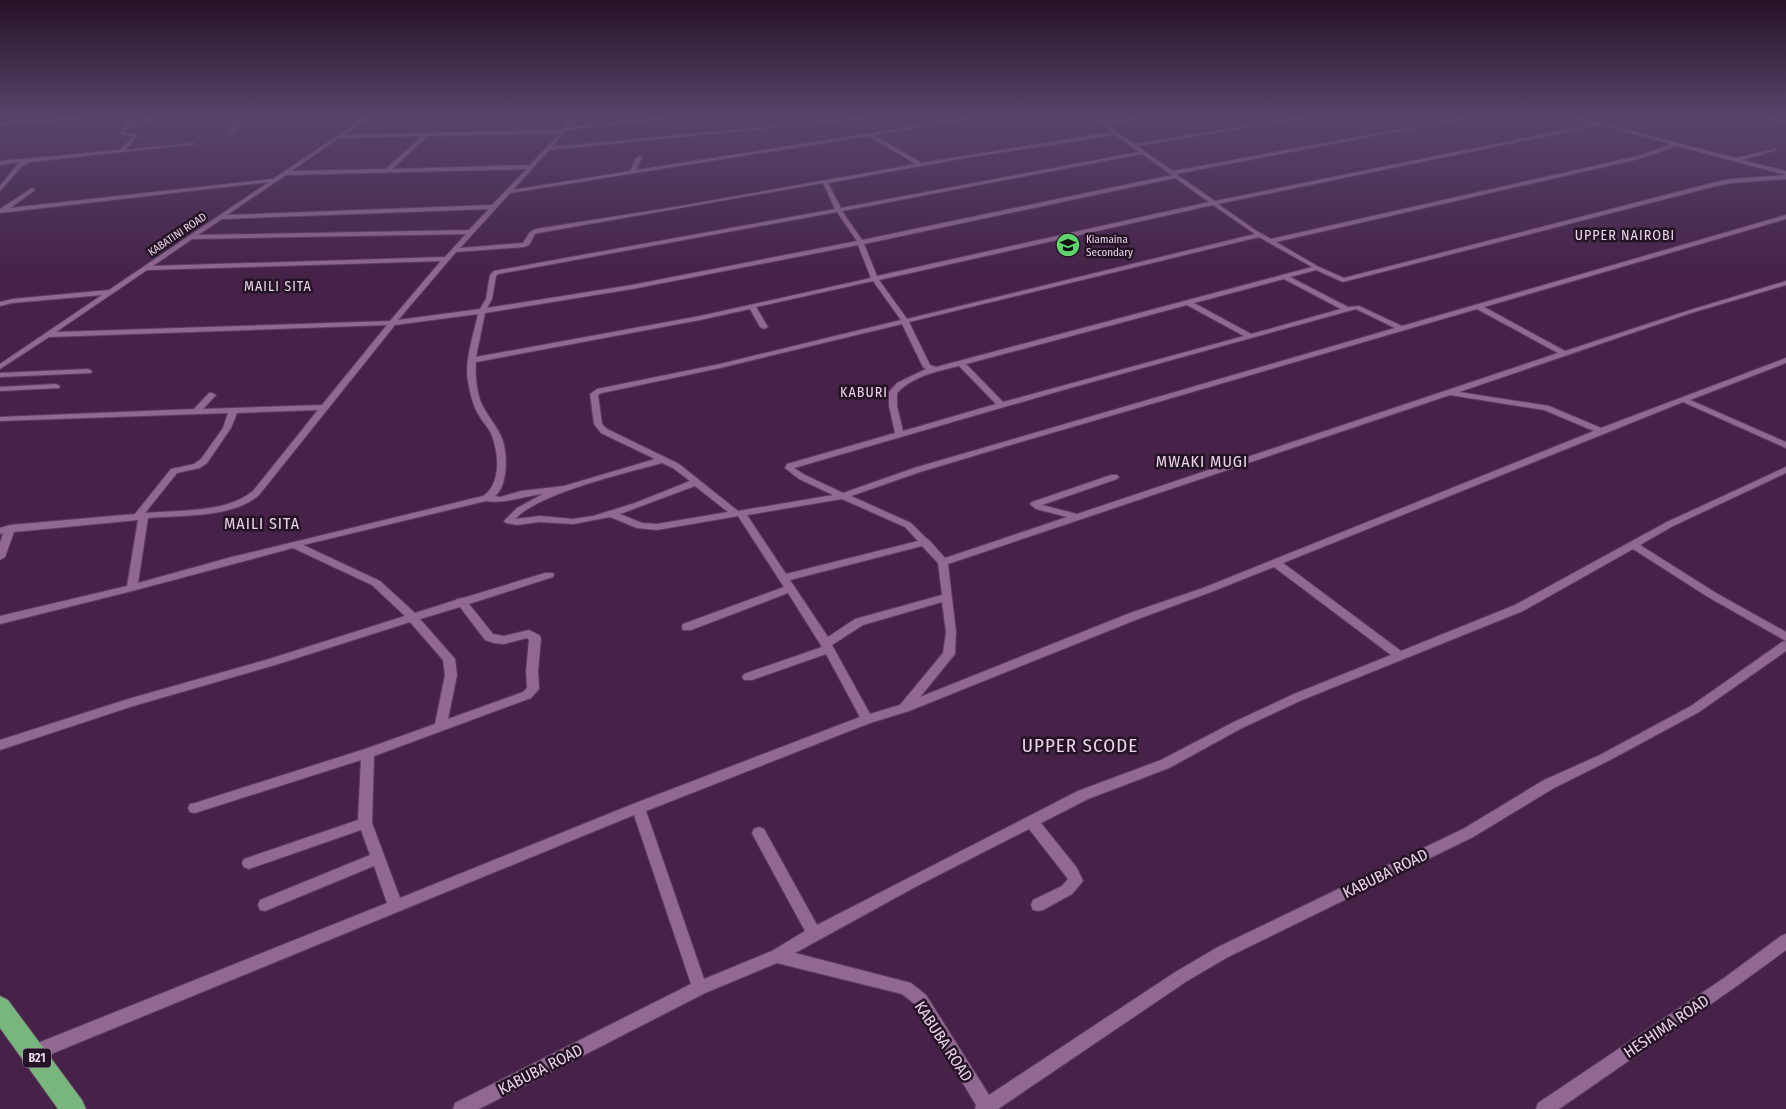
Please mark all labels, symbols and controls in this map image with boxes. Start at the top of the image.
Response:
street label: KABATINI ROAD [146,210,209,259]
district label: UPPER NAIROBI [1575,227,1675,244]
school or university icon: Kiamaina Secondary [1055,232,1081,258]
place label: Kiamaina Secondary [1086,233,1133,259]
district label: MAILI SITA [244,278,312,295]
district label: KABURI [840,384,888,401]
district label: MWAKI MUGI [1156,452,1248,471]
district label: MAILI SITA [224,514,300,533]
district label: UPPER SCODE [1022,734,1138,757]
street label: KABUBA ROAD [1340,845,1431,902]
street label: HESHIMA ROAD [1620,991,1712,1062]
street label: KABUBA ROAD [911,997,977,1085]
street label: KABUBA ROAD [495,1040,586,1099]
road number: B21 [23,1048,51,1068]

